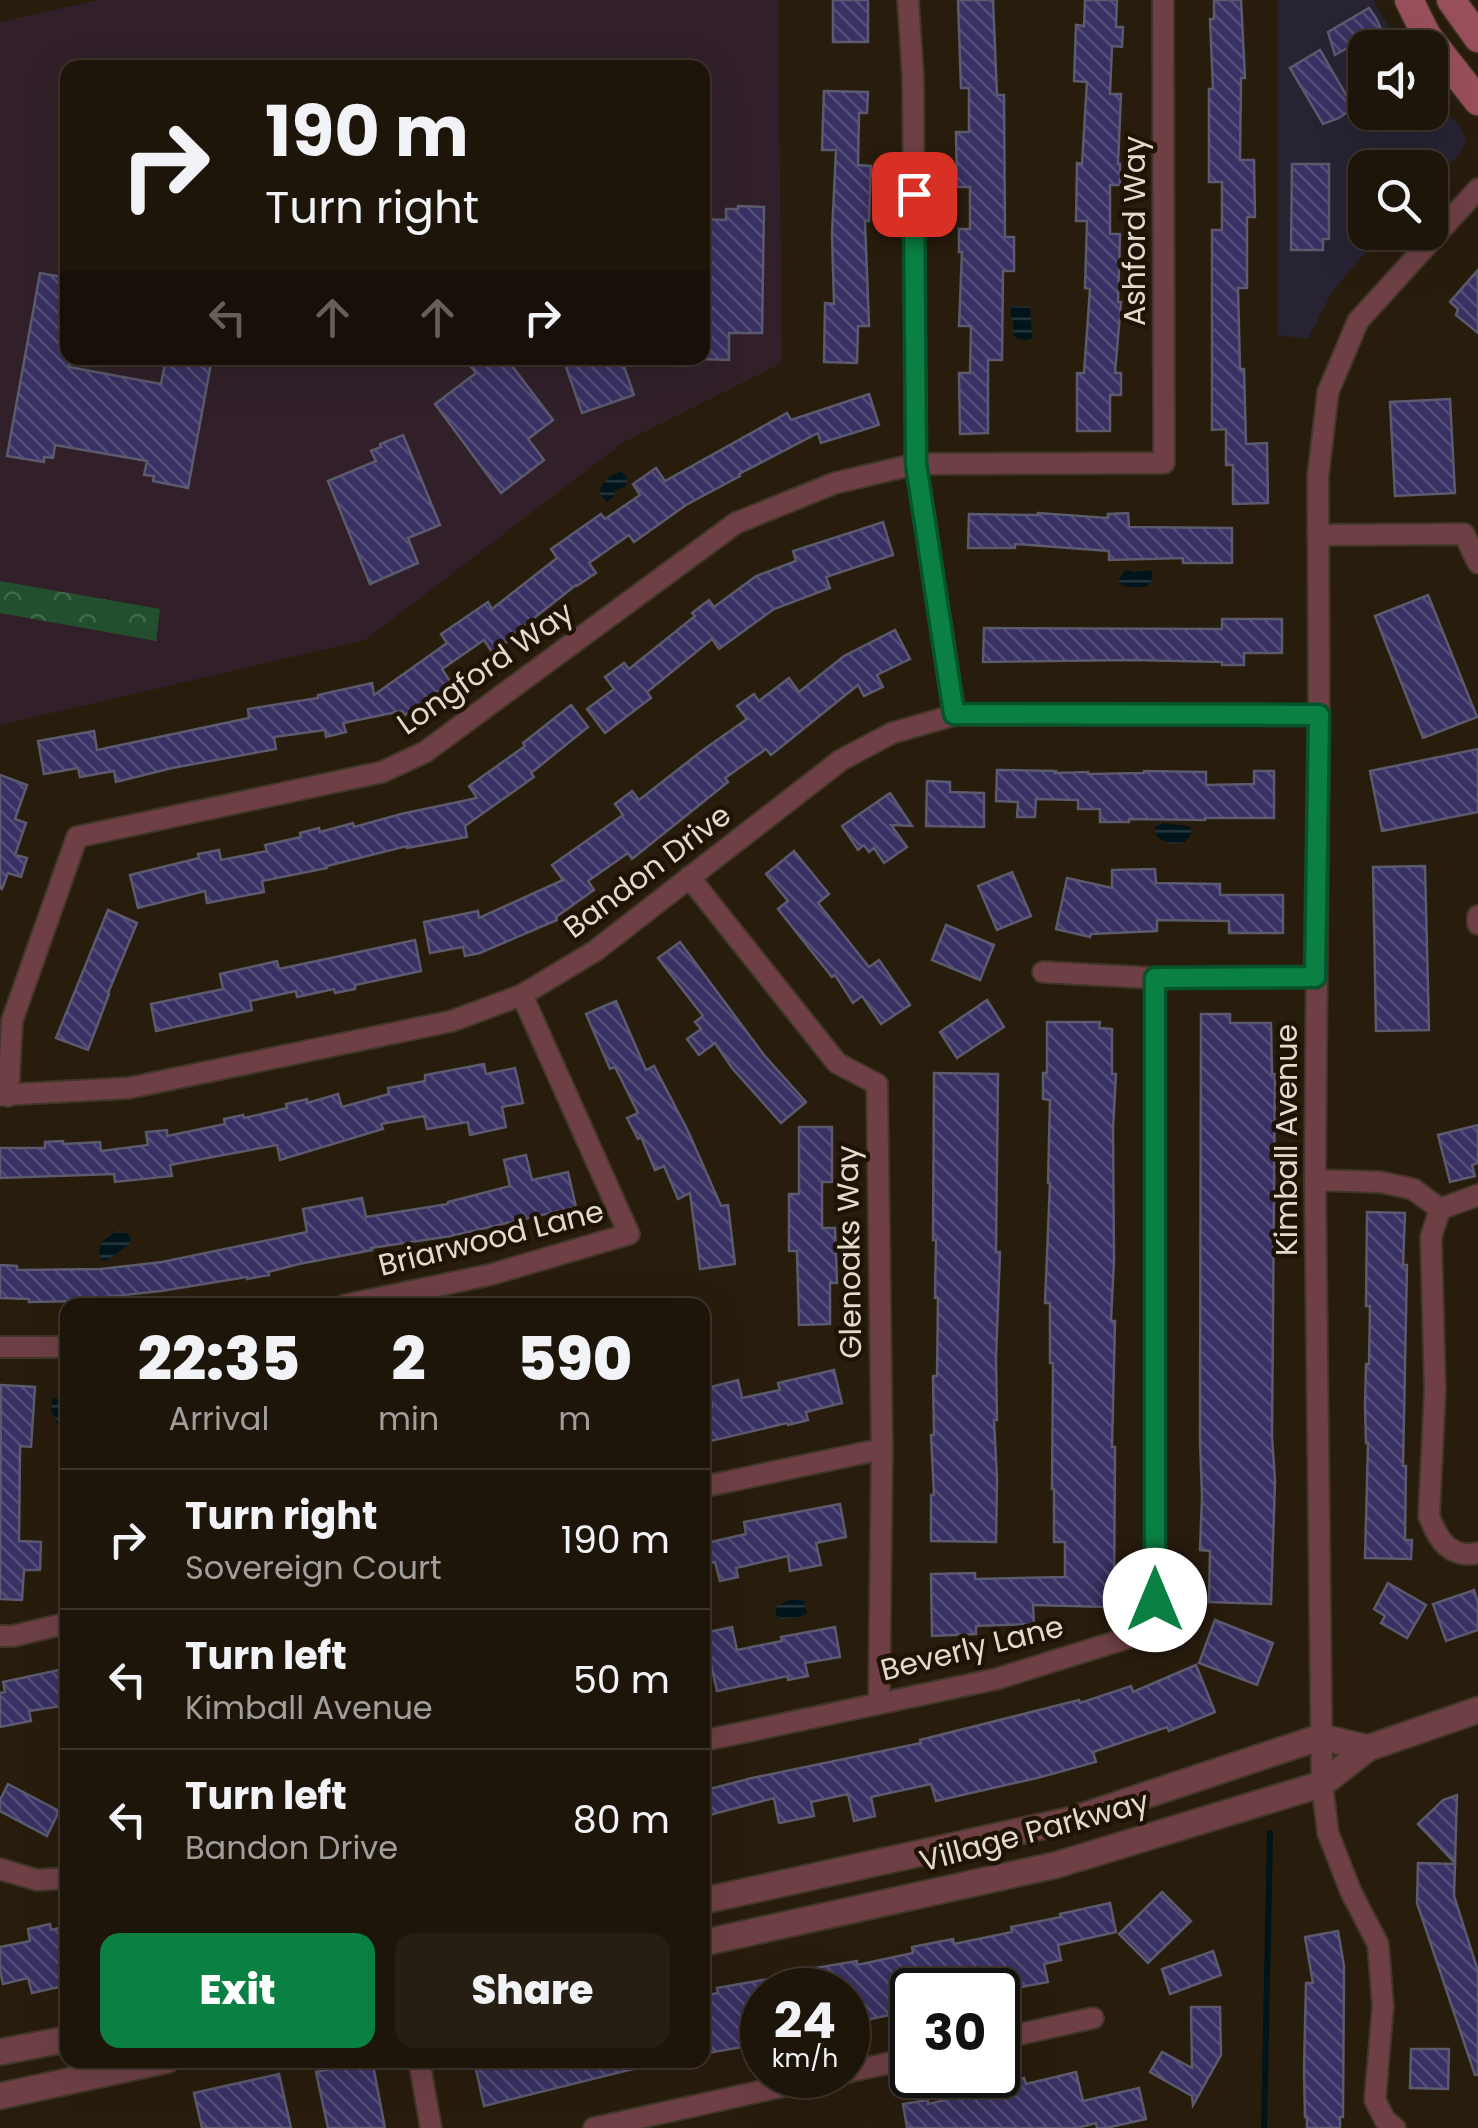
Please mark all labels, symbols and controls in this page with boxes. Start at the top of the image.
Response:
map controls [1348,30,1448,250]
button: sound [1348,30,1448,130]
text: 190 m [265,82,469,181]
icon: right [100,100,230,230]
street label: Ashford Way [1113,136,1156,326]
button: search [1348,150,1448,250]
pin [872,152,957,237]
icon: arrive [887,167,942,222]
text: Turn right [265,176,479,239]
icon: left [200,290,255,345]
icon: ahead [305,290,360,345]
icon: ahead [410,290,465,345]
icon: right [515,290,570,345]
street label: Longford Way [388,591,582,745]
street label: Bandon Drive [554,794,740,948]
street label: Kimball Avenue [1265,1024,1308,1256]
street label: Glenoaks Way [826,1145,872,1359]
street label: Briarwood Lane [374,1189,608,1287]
text: 22:35 [138,1317,300,1401]
text: 2 [392,1317,426,1401]
text: 590 [517,1317,632,1401]
text: Arrival [169,1396,269,1441]
text: min [378,1396,439,1441]
text: m [558,1396,591,1441]
text: Turn right [185,1489,377,1542]
icon: right [100,1512,155,1567]
text: 190 m [561,1513,670,1566]
text: Sovereign Court [185,1545,442,1590]
position arrow [1103,1548,1207,1652]
street label: Beverly Lane [876,1605,1068,1691]
text: Turn left [185,1629,347,1682]
icon: left [100,1652,155,1707]
text: 50 m [573,1653,670,1706]
text: Kimball Avenue [185,1685,433,1730]
text: Turn left [185,1769,347,1822]
street label: Village Parkway [915,1780,1153,1882]
icon: left [100,1792,155,1847]
text: 80 m [573,1793,670,1846]
text: Bandon Drive [185,1825,398,1870]
button: Exit [100,1933,375,2048]
button: Share [395,1933,670,2048]
speed limit sign: 30 [890,1968,1020,2098]
text: 24 [774,1985,836,2056]
text: km/h [772,2041,838,2076]

